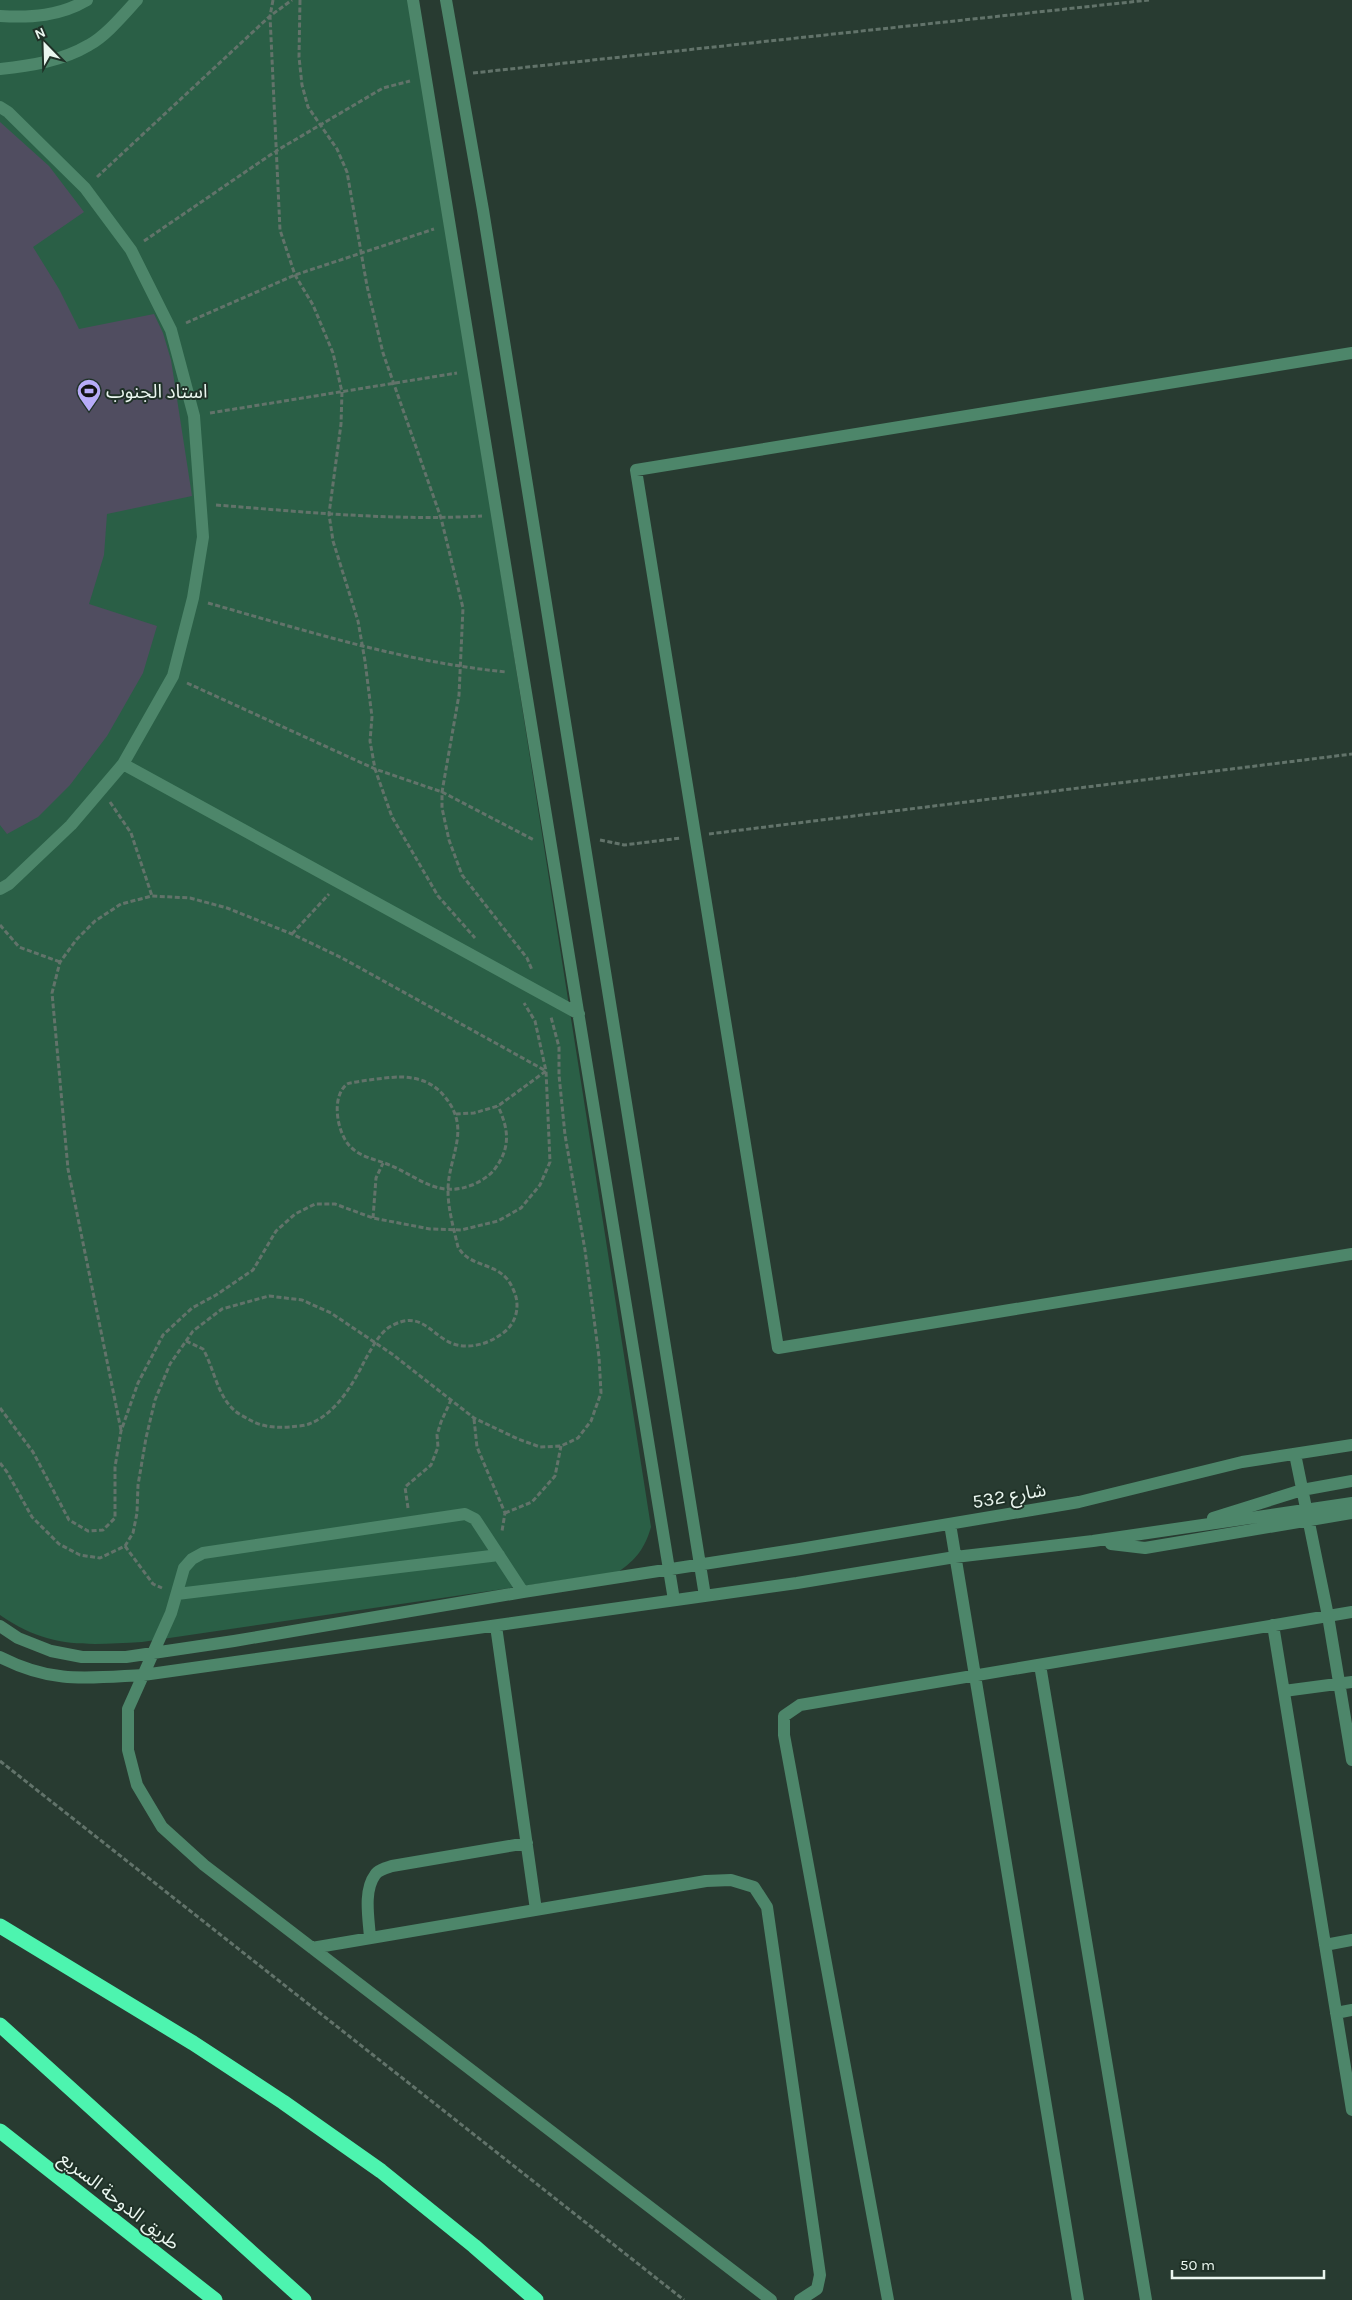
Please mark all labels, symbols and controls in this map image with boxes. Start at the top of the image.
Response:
north arrow [20,20,70,70]
text: N [32,24,48,43]
sports icon: استاد الجنوب [76,378,102,412]
place label: استاد الجنوب [106,381,208,403]
street label: شارع 532 [971,1479,1048,1515]
street label: طريق الدوحة السريع [53,2147,184,2257]
scale bar [1172,2248,1324,2280]
text: 50 m [1180,2256,1215,2274]

